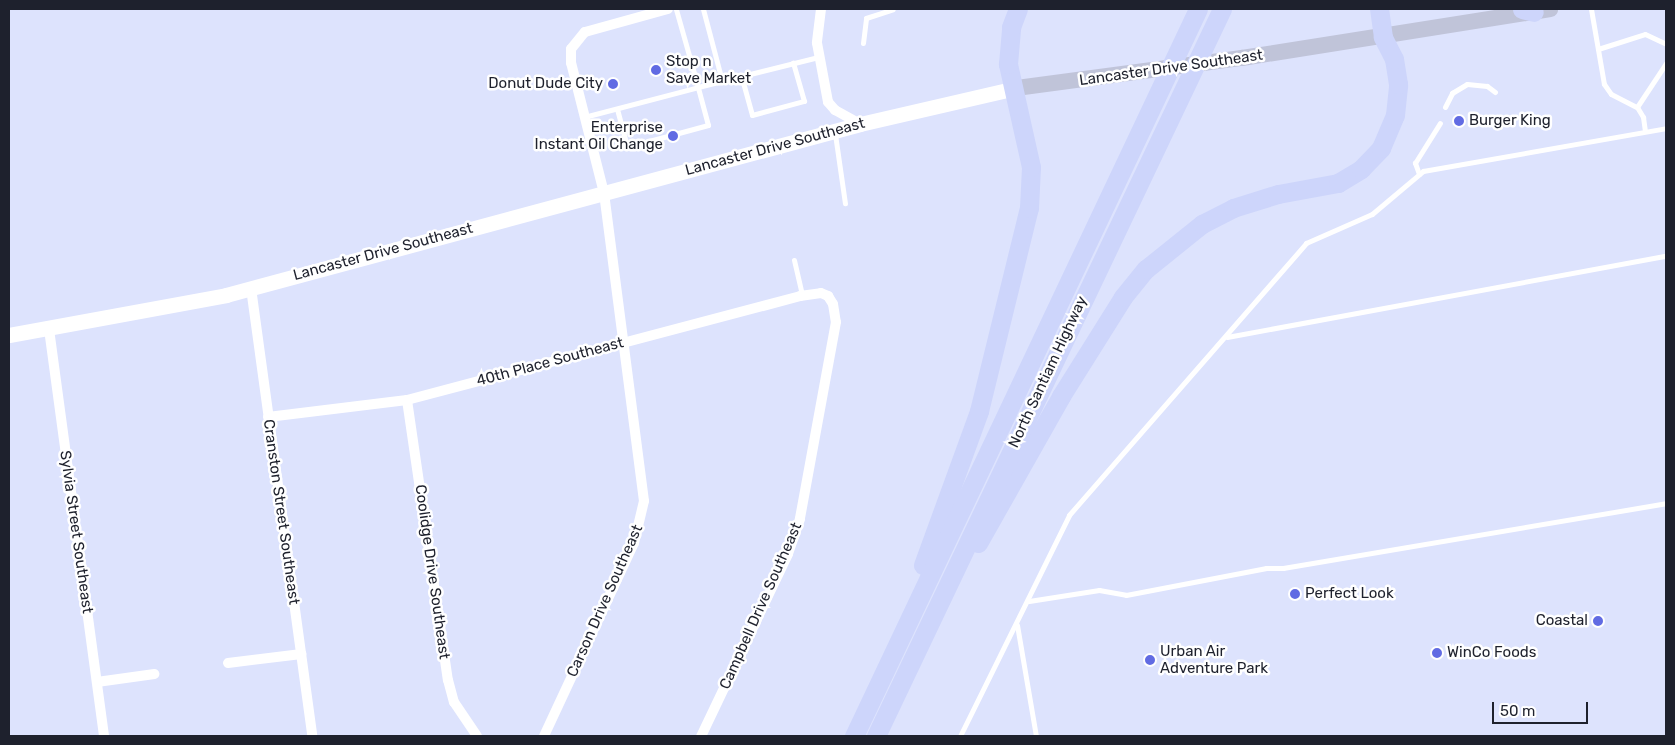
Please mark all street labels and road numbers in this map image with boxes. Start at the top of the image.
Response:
street label: Lancaster Drive Southeast [1078,46,1264,90]
street label: Lancaster Drive Southeast [683,114,867,180]
street label: Lancaster Drive Southeast [291,219,475,285]
street label: North Santiam Highway [1005,293,1091,451]
street label: 40th Place Southeast [474,334,626,390]
street label: Cranston Street Southeast [259,418,303,606]
street label: Sylvia Street Southeast [56,449,96,615]
street label: Coolidge Drive Southeast [411,483,453,661]
street label: Campbell Drive Southeast [716,520,806,692]
street label: Carson Drive Southeast [563,522,647,680]

